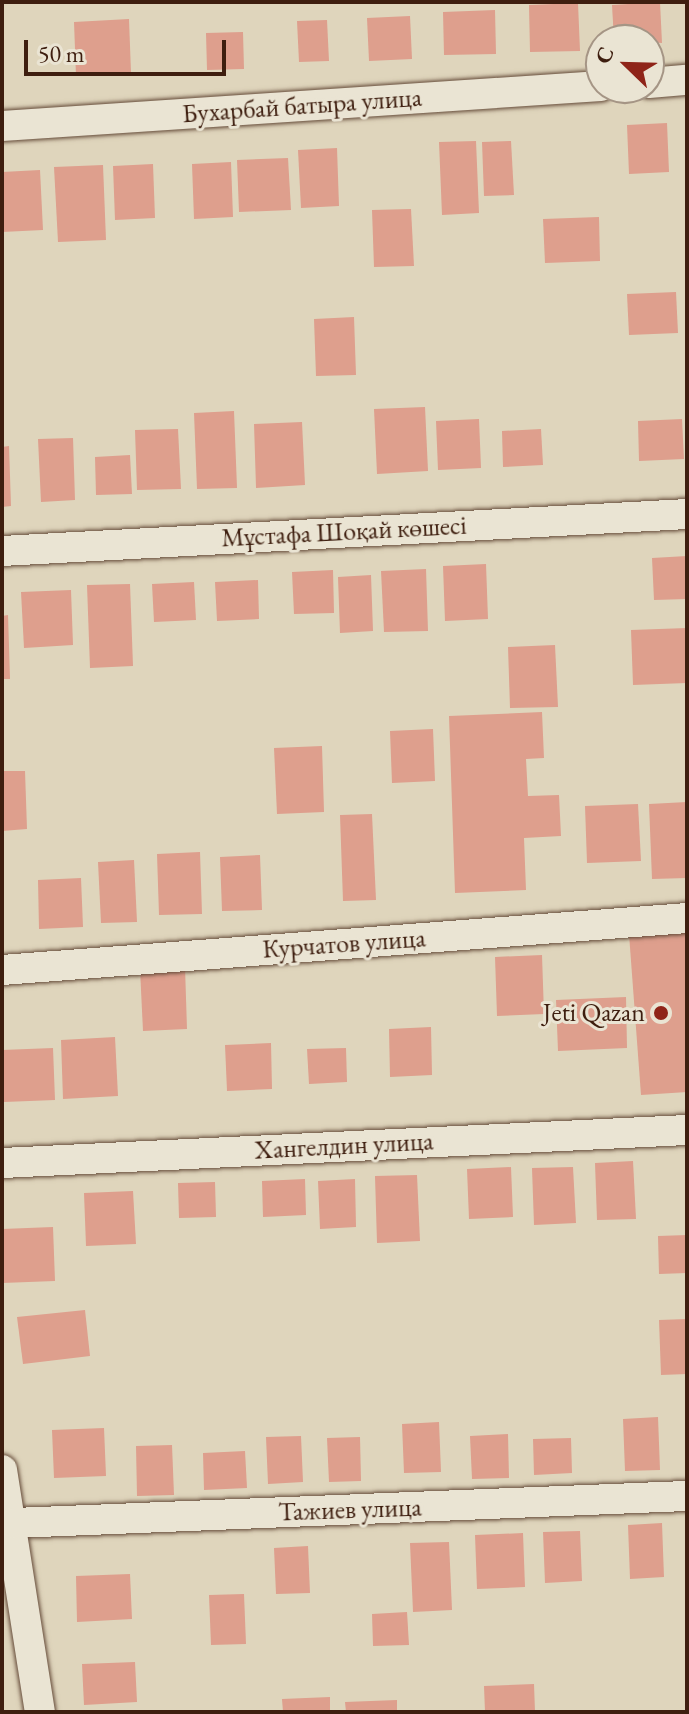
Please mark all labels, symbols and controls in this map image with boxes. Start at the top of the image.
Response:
scale bar [28,24,230,74]
north arrow [585,24,665,104]
text: 50 m [38,38,85,69]
text: С [588,42,621,68]
street label: Бухарбай батыра улица [181,82,423,130]
street label: Мұстафа Шоқай көшесі [221,510,467,554]
street label: Курчатов улица [261,923,427,965]
place label: Jeti Qazan [543,997,645,1029]
marker: Jeti Qazan [652,1004,670,1022]
street label: Хангелдин улица [254,1126,434,1166]
street label: Тажиев улица [278,1492,422,1528]

